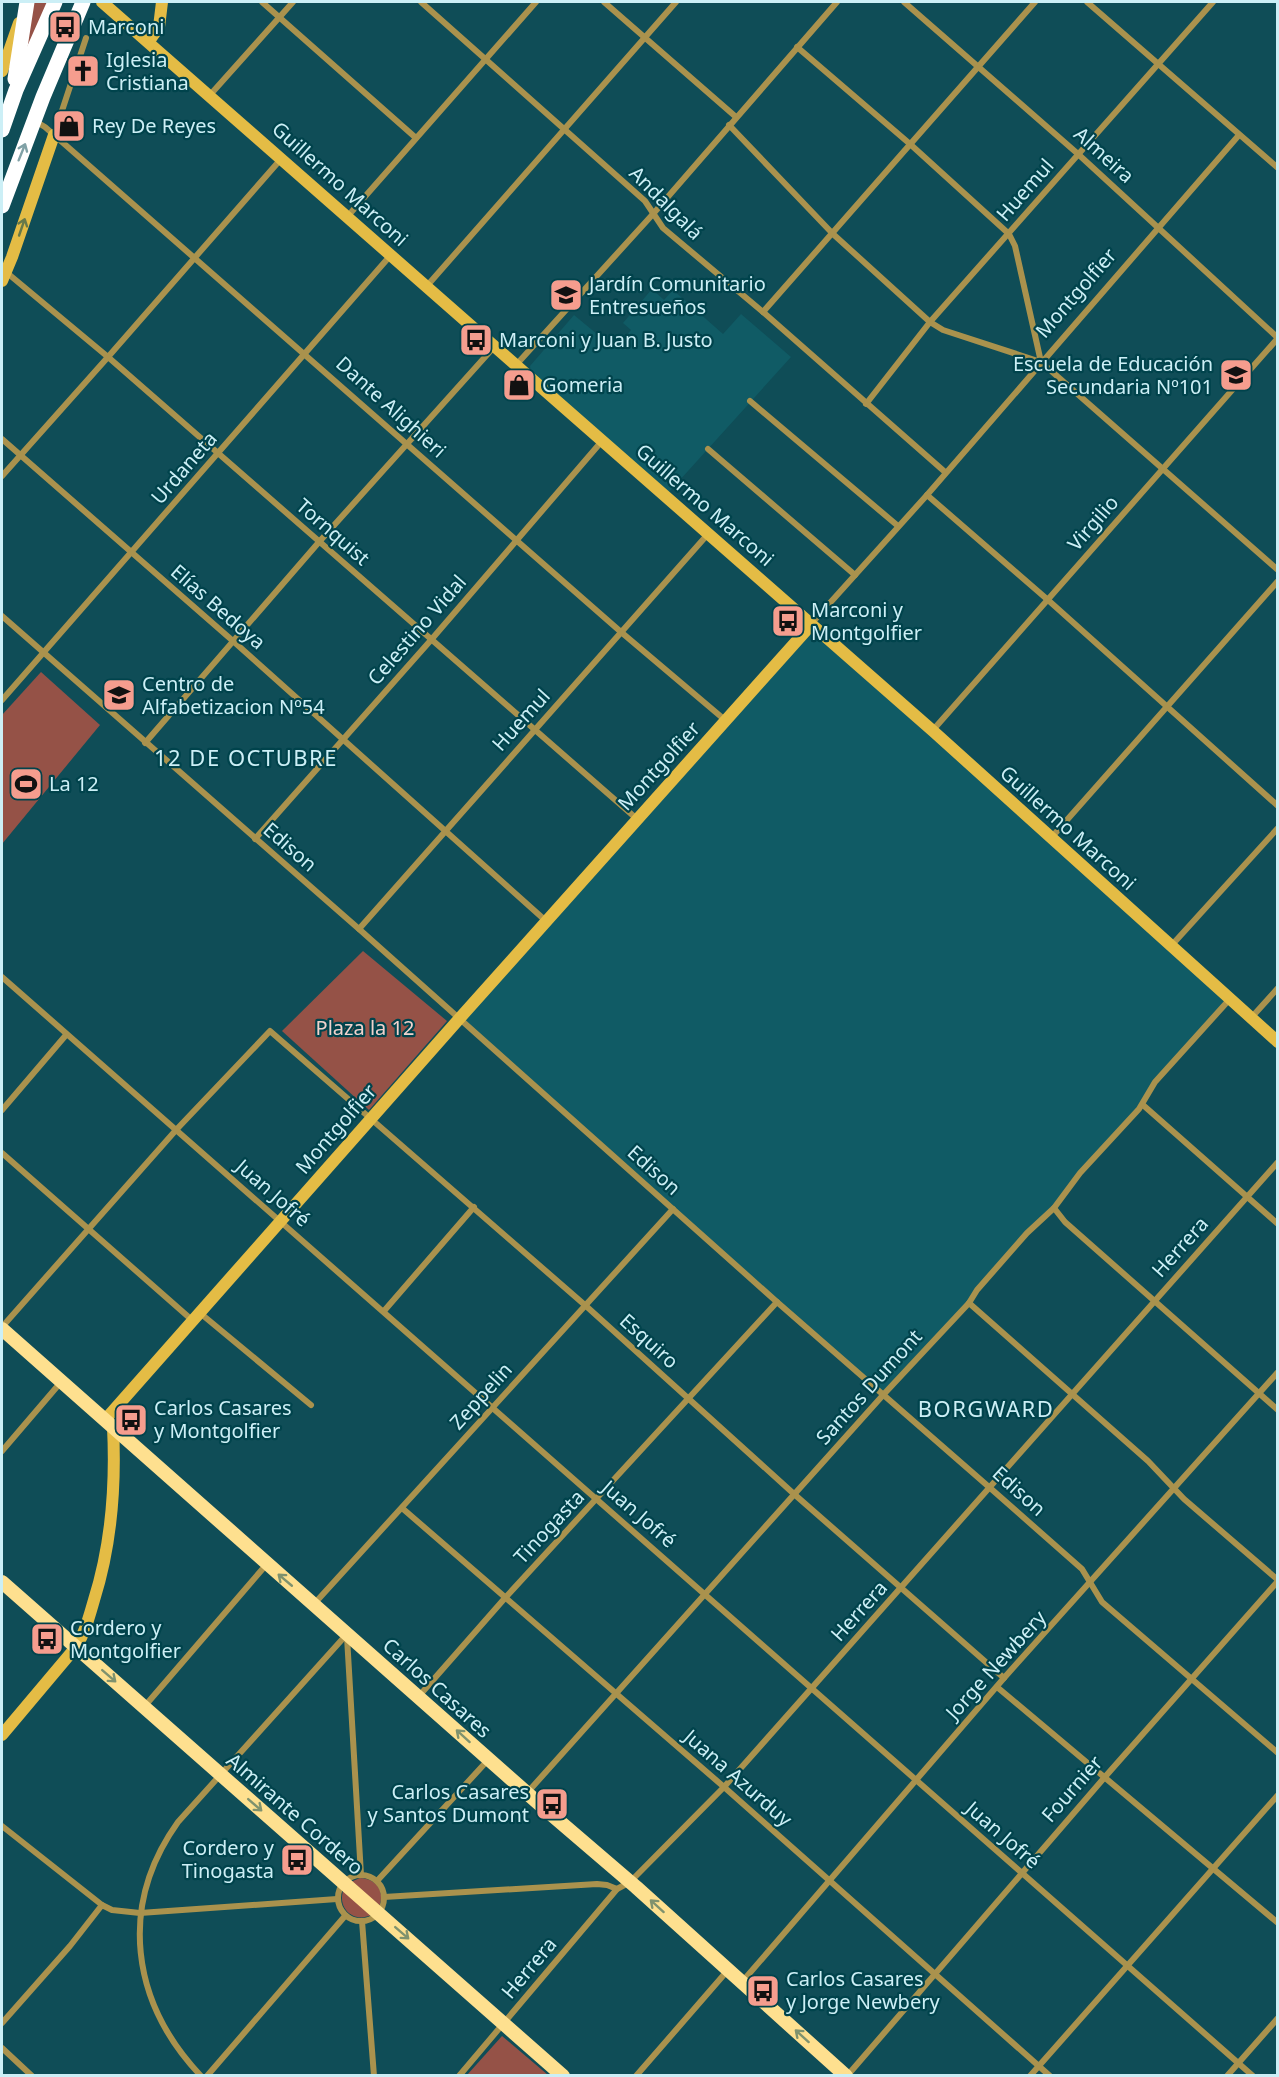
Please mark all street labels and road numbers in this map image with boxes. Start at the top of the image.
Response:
street label: Guillermo Marconi [267,115,414,252]
street label: Almeira [1068,120,1140,189]
street label: Huemul [990,153,1059,227]
street label: Andalgalá [624,160,709,245]
street label: Montgolfier [1029,242,1122,343]
street label: Dante Alighieri [330,350,452,463]
street label: Urdaneta [145,426,223,510]
street label: Guillermo Marconi [631,437,780,572]
street label: Virgilio [1061,489,1124,556]
street label: Tornquist [291,492,376,571]
street label: Elías Bedoya [165,558,271,655]
street label: Celestino Vidal [361,569,472,691]
street label: Huemul [486,683,556,756]
street label: Montgolfier [611,715,706,816]
street label: Guillermo Marconi [995,759,1142,896]
street label: Edison [258,816,323,877]
street label: Montgolfier [289,1078,382,1179]
street label: Edison [622,1139,687,1201]
street label: Juan Jofré [229,1152,316,1232]
street label: Herrera [1145,1211,1214,1283]
street label: Esquiro [614,1307,685,1374]
street label: Santos Dumont [810,1323,928,1450]
street label: Zeppelin [443,1356,518,1435]
street label: Edison [987,1460,1052,1522]
street label: Juan Jofré [595,1473,682,1553]
street label: Tinogasta [507,1484,590,1570]
street label: Herrera [824,1575,893,1647]
street label: Jorge Newbery [938,1604,1052,1727]
street label: Carlos Casares [377,1632,497,1744]
street label: Juana Azurduy [677,1722,799,1833]
street label: Almirante Cordero [221,1747,370,1881]
street label: Fournier [1035,1750,1108,1828]
street label: Juan Jofré [959,1794,1046,1874]
street label: Herrera [495,1931,562,2004]

